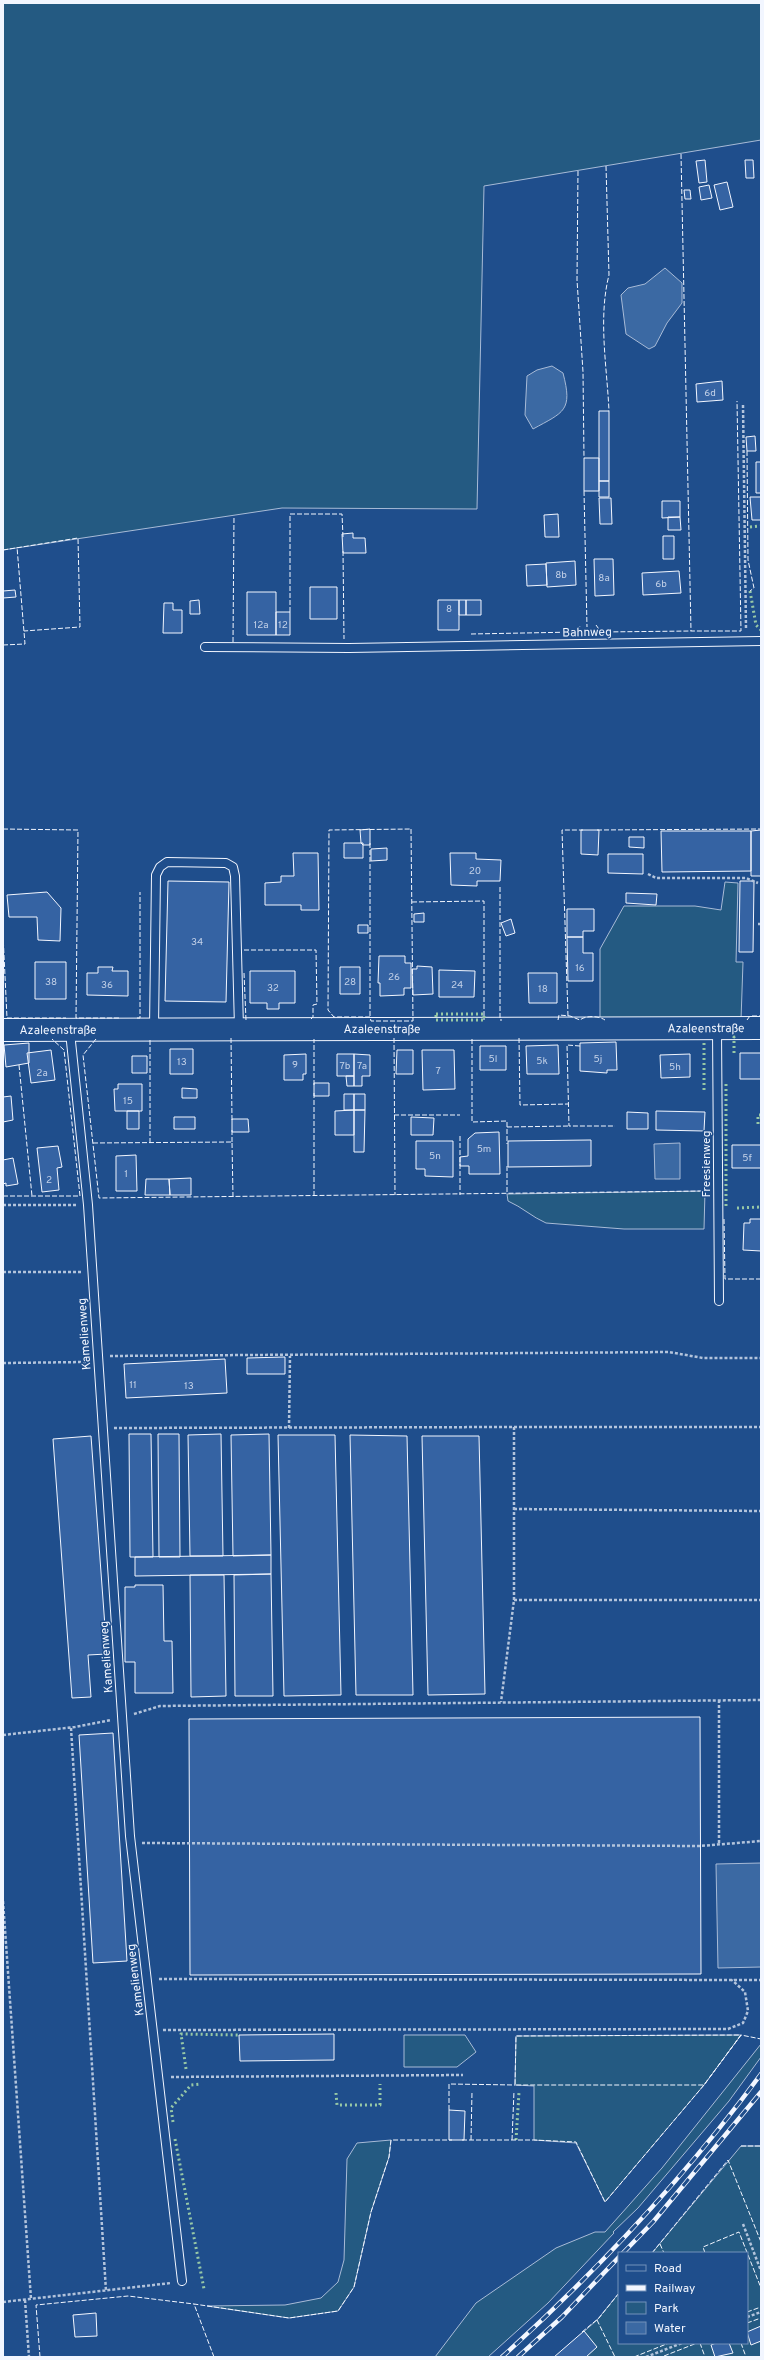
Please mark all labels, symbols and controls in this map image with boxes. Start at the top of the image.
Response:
house number: 6d [704,387,716,400]
house number: 8b [555,569,567,582]
house number: 8a [598,572,610,585]
house number: 6b [655,578,667,591]
house number: 8 [446,603,452,616]
house number: 12a [253,619,269,632]
house number: 12 [278,619,288,632]
street label: Bahnweg [562,625,612,641]
house number: 20 [469,865,481,878]
house number: 34 [191,936,203,949]
house number: 16 [575,962,585,975]
house number: 26 [388,971,400,984]
house number: 38 [45,976,57,989]
house number: 28 [344,976,356,989]
house number: 36 [101,979,113,992]
house number: 24 [451,979,463,992]
house number: 32 [267,982,279,995]
house number: 18 [538,983,548,996]
street label: Azaleenstraße [667,1021,745,1037]
street label: Azaleenstraße [343,1022,421,1038]
street label: Azaleenstraße [19,1023,97,1039]
house number: 5l [489,1053,497,1066]
house number: 5j [594,1053,602,1066]
house number: 5k [536,1055,548,1068]
house number: 13 [177,1056,187,1069]
house number: 9 [292,1059,298,1072]
house number: 7b [340,1060,351,1073]
house number: 7a [357,1060,367,1073]
house number: 5h [669,1061,681,1074]
house number: 7 [435,1065,441,1078]
house number: 2a [36,1067,48,1080]
house number: 15 [123,1095,133,1108]
street label: Freesienweg [699,1131,715,1198]
house number: 5m [477,1143,491,1156]
house number: 5n [429,1150,441,1163]
house number: 5f [742,1152,752,1165]
house number: 1 [124,1168,128,1181]
house number: 2 [46,1174,52,1187]
street label: Kamelienweg [74,1297,96,1371]
house number: 11 [129,1379,137,1392]
house number: 13 [184,1380,194,1393]
street label: Kamelienweg [96,1620,118,1694]
street label: Kamelienweg [124,1943,148,2017]
legend [618,2252,748,2344]
text: Road [654,2261,682,2277]
text: Railway [654,2281,695,2297]
text: Park [654,2301,679,2317]
text: Water [654,2321,686,2337]

